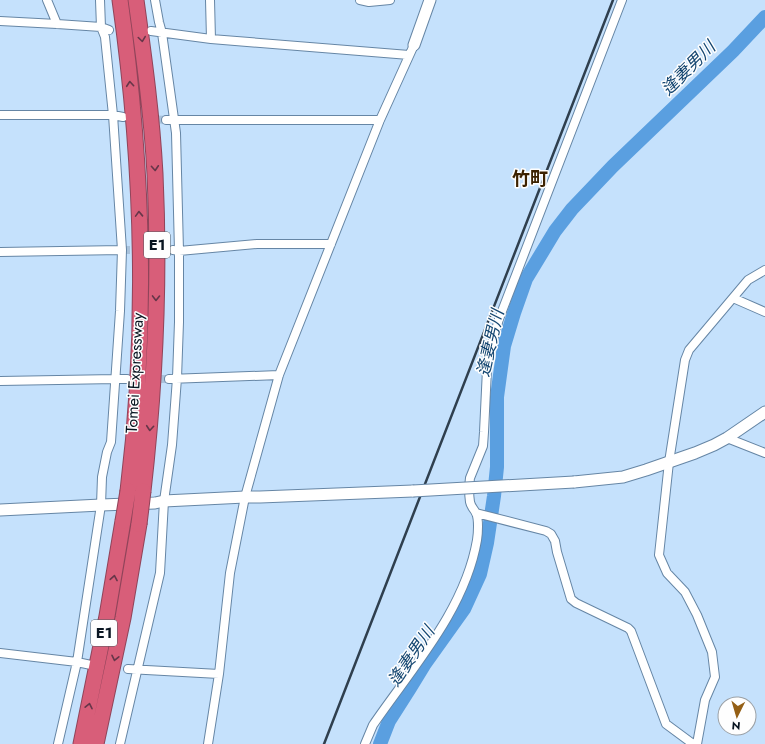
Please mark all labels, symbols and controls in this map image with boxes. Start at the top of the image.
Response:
water label: 逢妻男川 [655,34,722,101]
one-way arrow [137,36,146,42]
one-way arrow [126,81,135,88]
one-way arrow [150,165,159,171]
district label: 竹町 [512,166,548,192]
one-way arrow [135,211,144,217]
road number: E1 [144,232,170,258]
one-way arrow [152,295,160,301]
water label: 逢妻男川 [471,305,510,379]
street label: Tomei Expressway [120,311,149,434]
one-way arrow [145,425,154,431]
one-way arrow [109,575,117,581]
water label: 逢妻男川 [382,619,441,691]
road number: E1 [91,620,117,646]
one-way arrow [111,655,119,662]
north arrow [717,696,757,736]
one-way arrow [84,703,92,709]
text: N [731,718,741,734]

